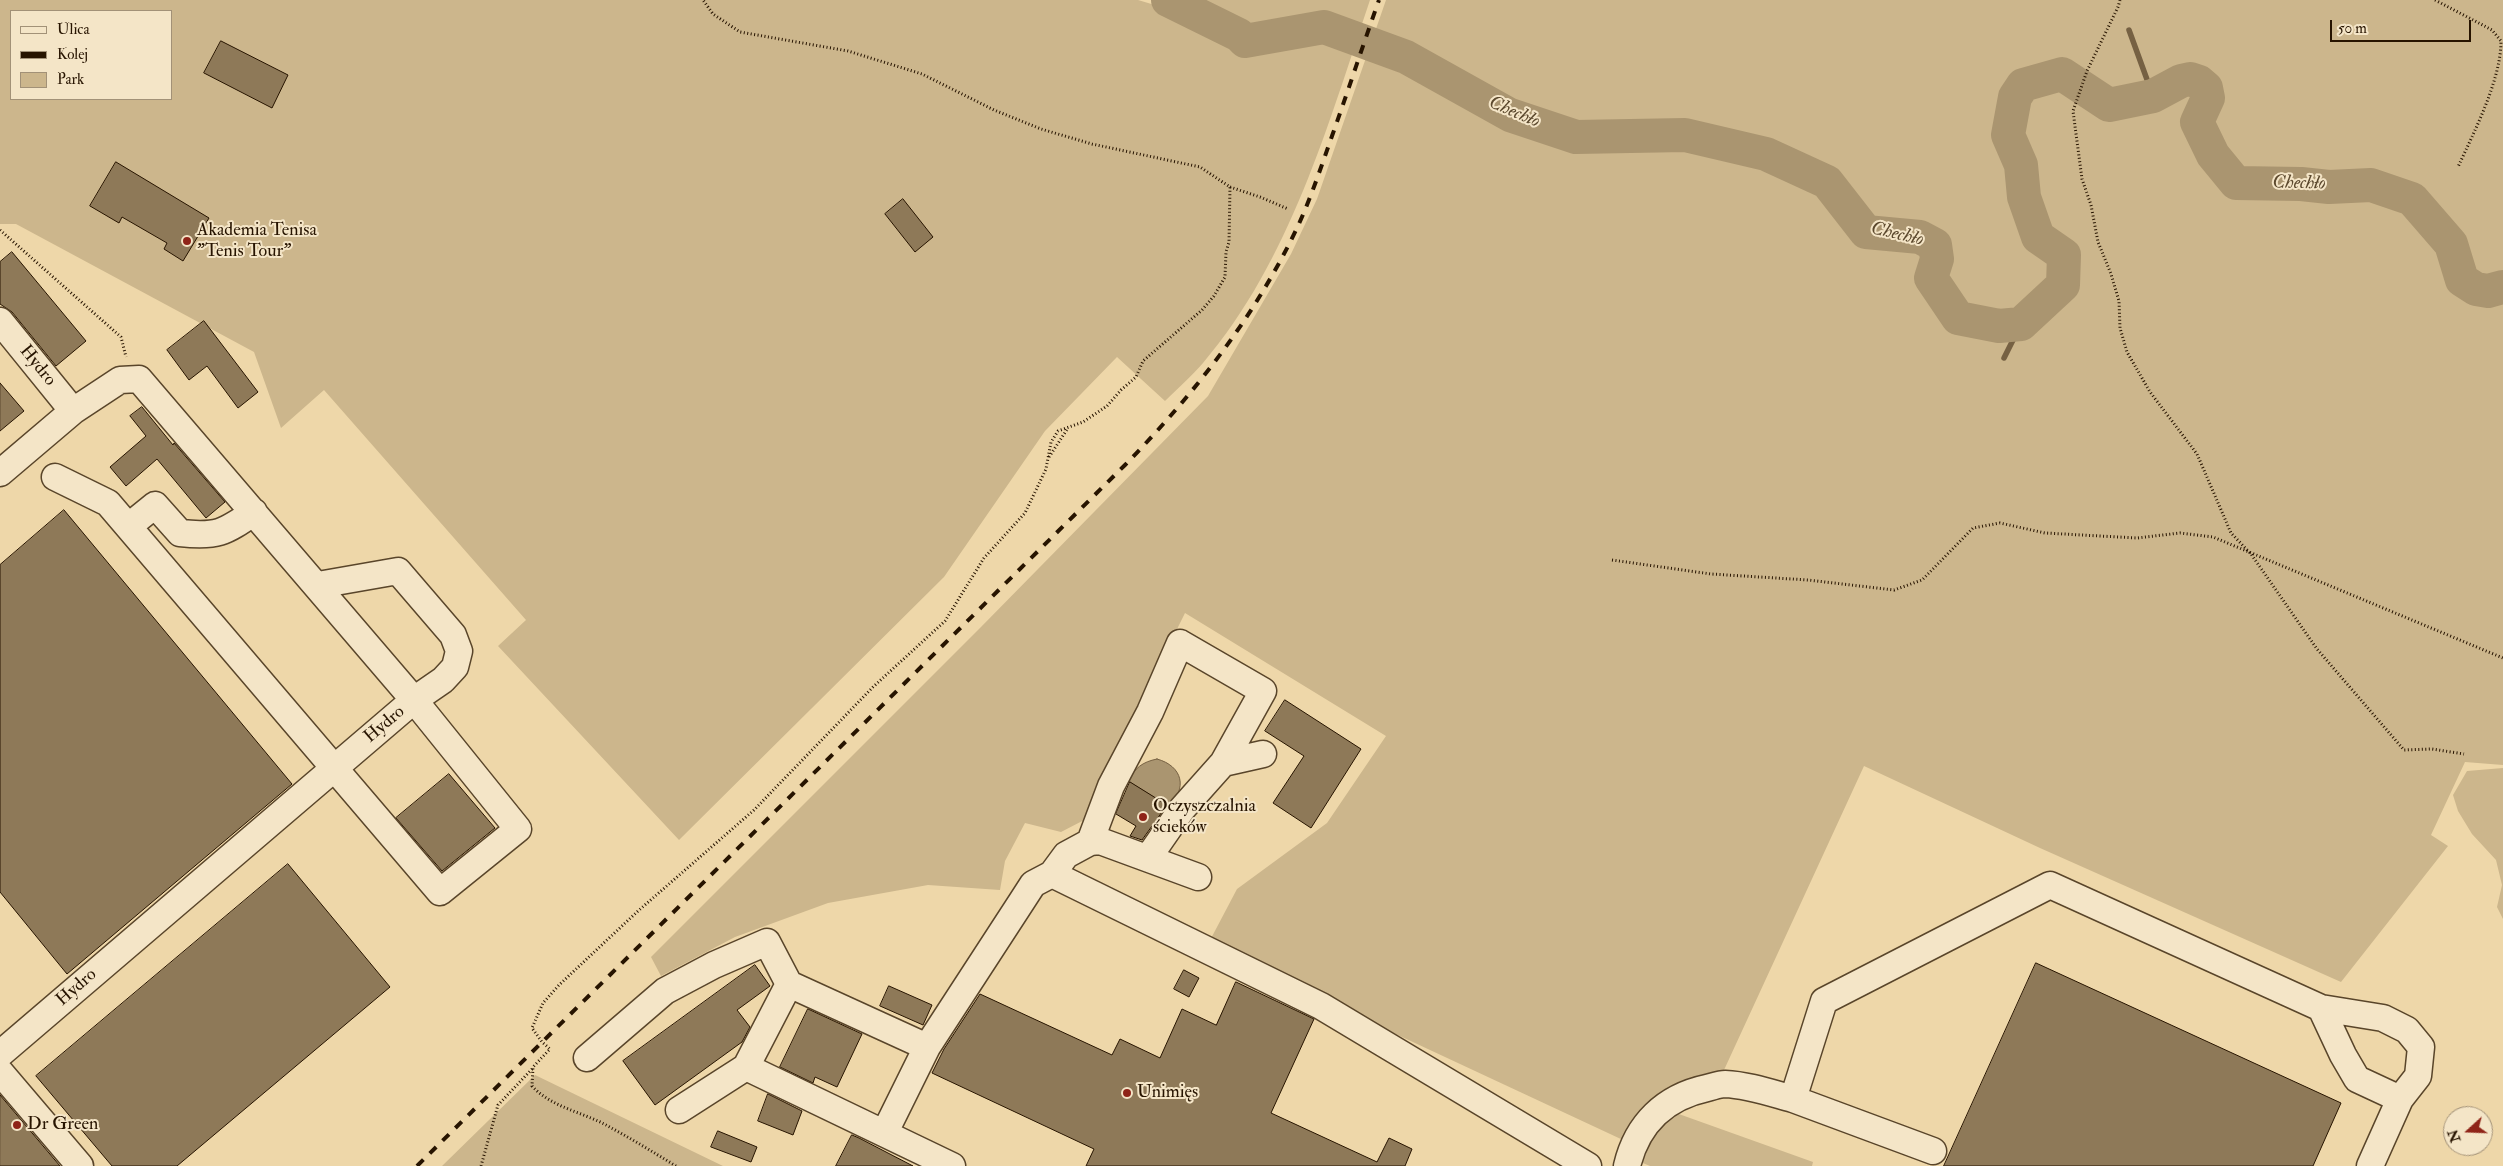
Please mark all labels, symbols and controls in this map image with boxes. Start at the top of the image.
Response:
legend [10,10,172,100]
scale bar [2333,10,2474,42]
text: 50 m [2338,19,2367,38]
text: Ulica [57,20,90,39]
text: Kolej [57,45,88,64]
text: Park [57,70,84,89]
water label: Chechło [1485,92,1543,134]
water label: Chechło [2272,172,2326,196]
water label: Chechło [1868,218,1926,252]
place label: Akademia Tenisa "Tenis Tour" [197,220,317,262]
marker: Akademia Tenisa "Tenis Tour" [181,235,193,247]
street label: Hydro [14,341,60,391]
street label: Hydro [360,702,410,748]
place label: Oczyszczalnia ścieków [1153,796,1256,839]
marker: Oczyszczalnia ścieków [1137,811,1149,823]
street label: Hydro [52,965,102,1011]
place label: Unimięs [1137,1082,1198,1104]
marker: Unimięs [1121,1087,1133,1099]
north arrow [2443,1106,2493,1156]
place label: Dr Green [27,1114,98,1136]
marker: Dr Green [11,1119,23,1131]
text: N [2444,1127,2465,1145]

